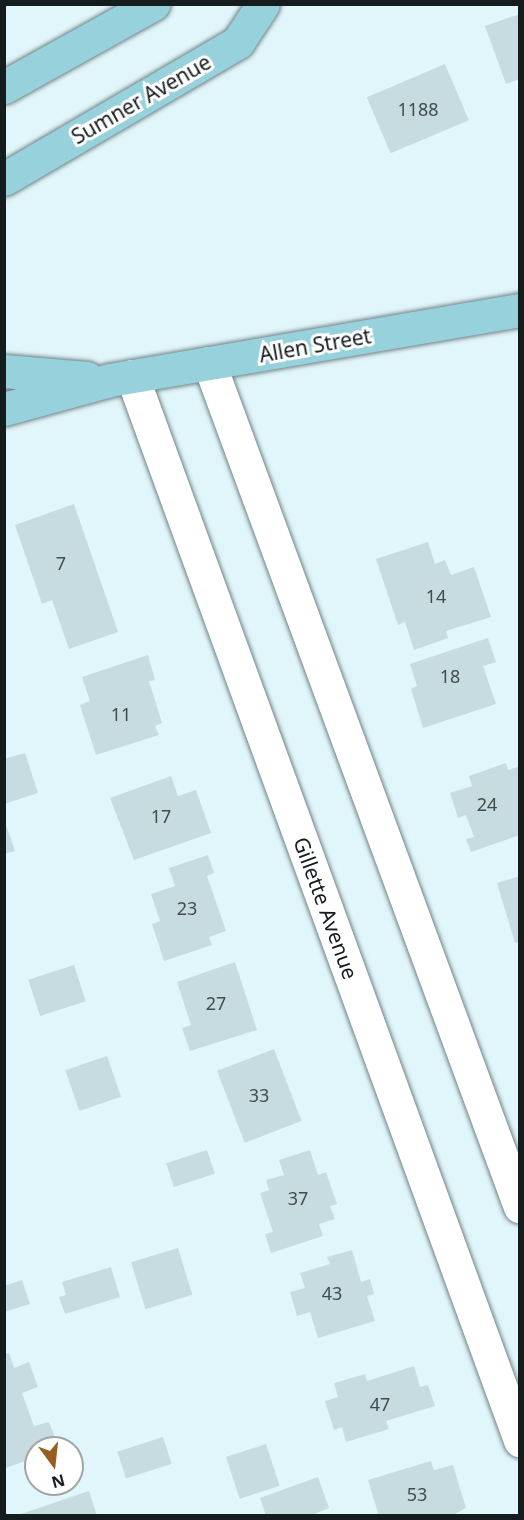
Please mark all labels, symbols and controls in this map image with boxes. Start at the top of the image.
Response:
street label: Sumner Avenue [67,49,215,149]
house number: 1188 [397,98,439,120]
street label: Allen Street [257,323,373,367]
house number: 7 [56,552,66,574]
house number: 14 [426,585,446,607]
house number: 18 [440,665,460,687]
house number: 11 [111,703,131,725]
house number: 24 [477,793,497,815]
house number: 17 [151,805,171,827]
street label: Gillette Avenue [289,833,363,983]
house number: 23 [177,897,197,919]
house number: 27 [206,992,226,1014]
house number: 33 [249,1084,269,1106]
house number: 37 [288,1187,308,1209]
house number: 43 [322,1282,342,1304]
house number: 47 [370,1393,390,1415]
north arrow [24,1436,84,1496]
text: N [49,1469,67,1494]
house number: 53 [407,1483,427,1505]

